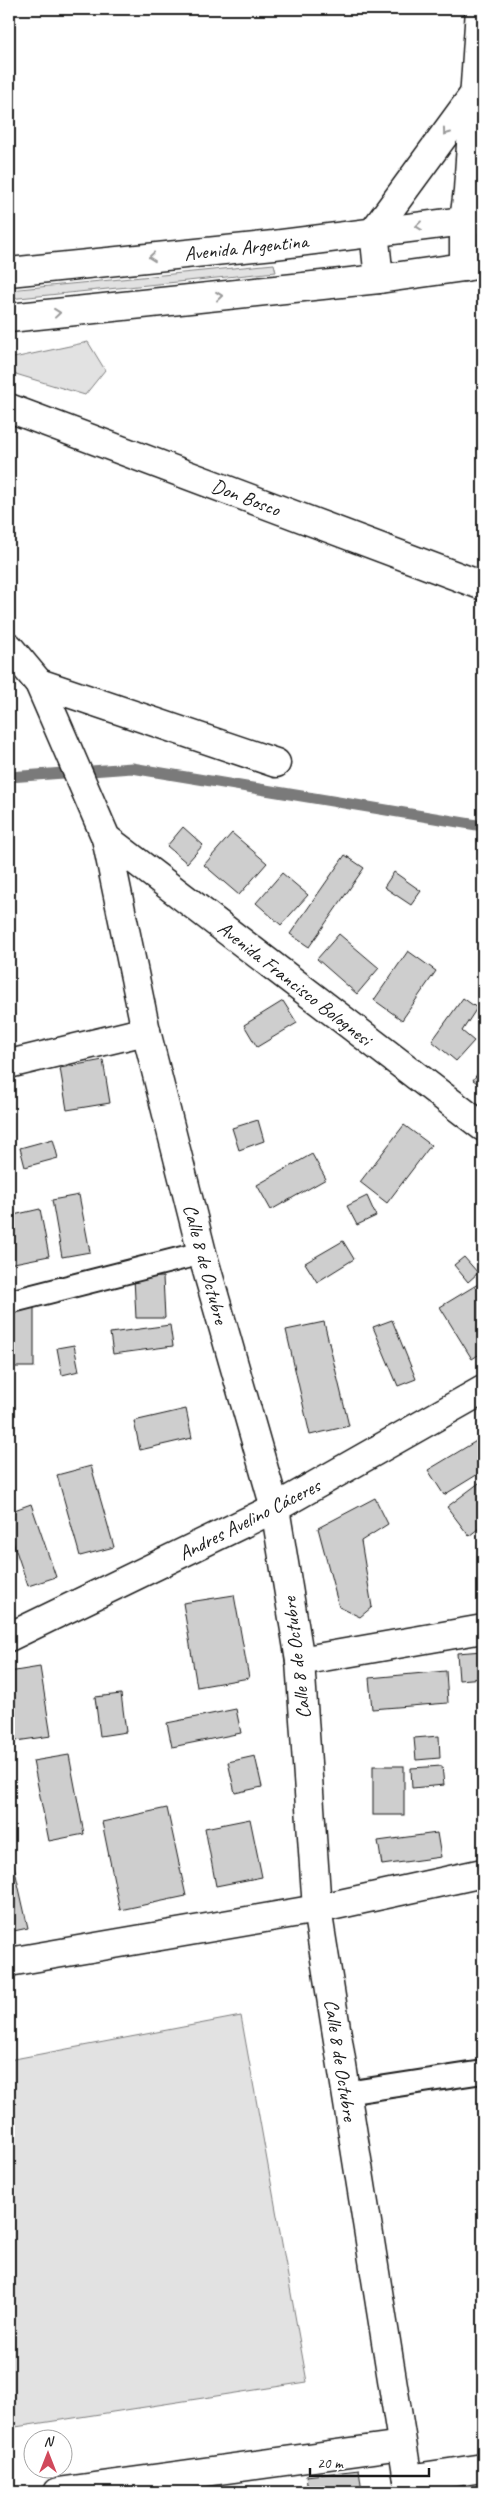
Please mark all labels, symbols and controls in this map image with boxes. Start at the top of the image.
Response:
one-way arrow [443,127,452,136]
one-way arrow [415,220,423,231]
street label: Avenida Argentina [183,228,311,266]
one-way arrow [148,251,156,262]
one-way arrow [215,290,223,301]
one-way arrow [54,307,62,318]
street label: Don Bosco [208,473,284,522]
street label: Avenida Francisco Bolognesi [213,916,378,1053]
street label: Calle 8 de Octubre [178,1202,234,1328]
street label: Andres Avelino Cáceres [174,1472,326,1566]
street label: Calle 8 de Octubre [276,1594,316,1720]
street label: Calle 8 de Octubre [319,1998,363,2124]
north arrow [22,2428,72,2478]
text: N [44,2433,55,2450]
scale bar [310,2446,428,2478]
text: 20 m [317,2454,344,2473]

